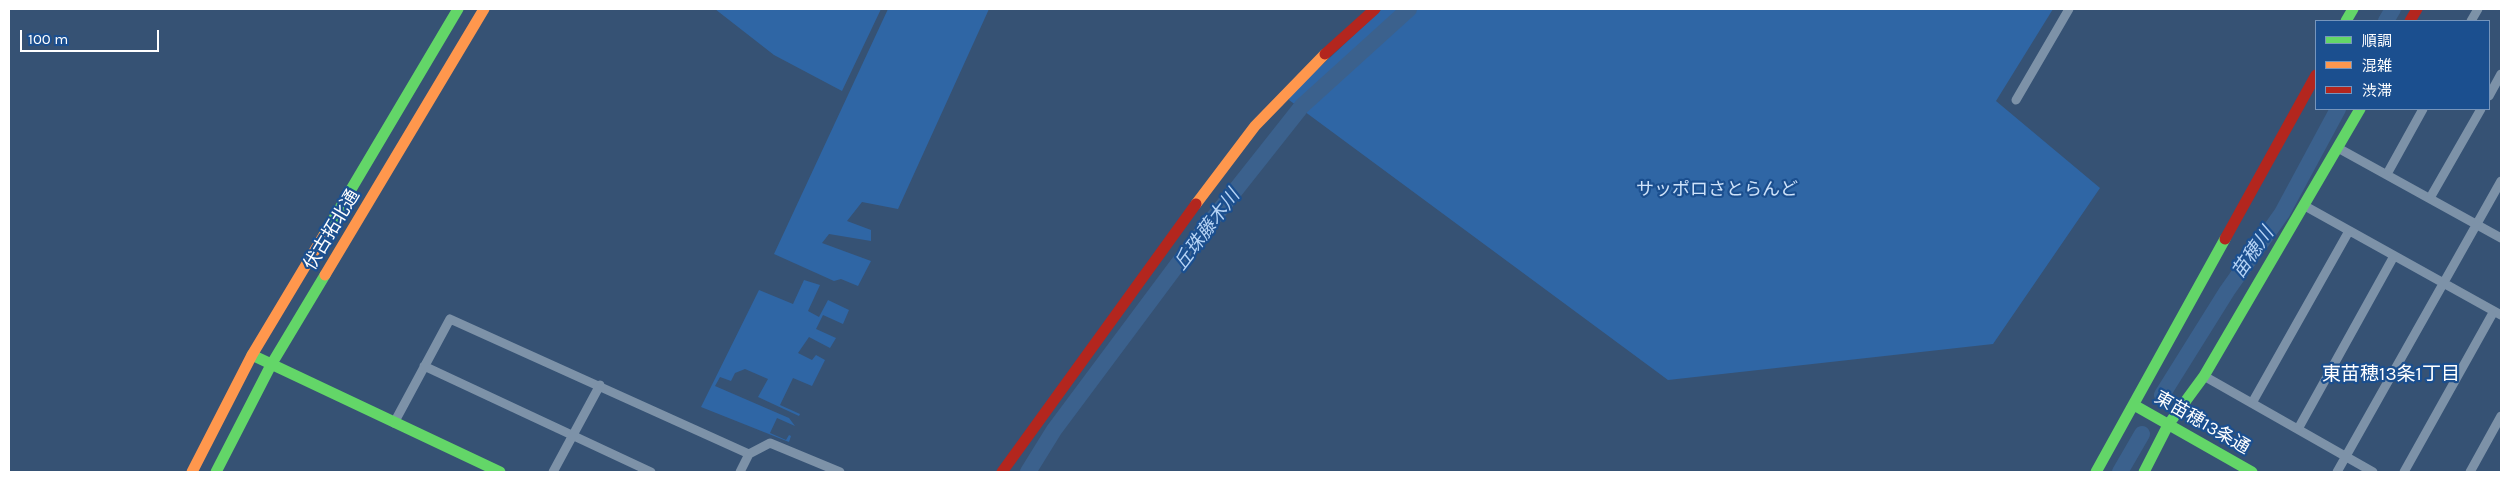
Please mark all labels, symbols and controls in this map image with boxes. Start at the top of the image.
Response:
scale bar [22,20,161,52]
legend [2315,20,2490,110]
text: 100 m [28,30,68,48]
text: 順調 [2362,32,2392,50]
text: 混雑 [2362,57,2392,75]
text: 渋滞 [2362,82,2392,100]
park label: サッポロさとらんど [1636,179,1798,201]
water label: 丘珠藤木川 [1169,185,1245,275]
street label: 伏古拓北通 [300,186,364,274]
water label: 苗穂川 [2227,223,2279,283]
district label: 東苗穂13条1丁目 [2322,364,2460,386]
street label: 東苗穂13条通 [2150,387,2254,459]

